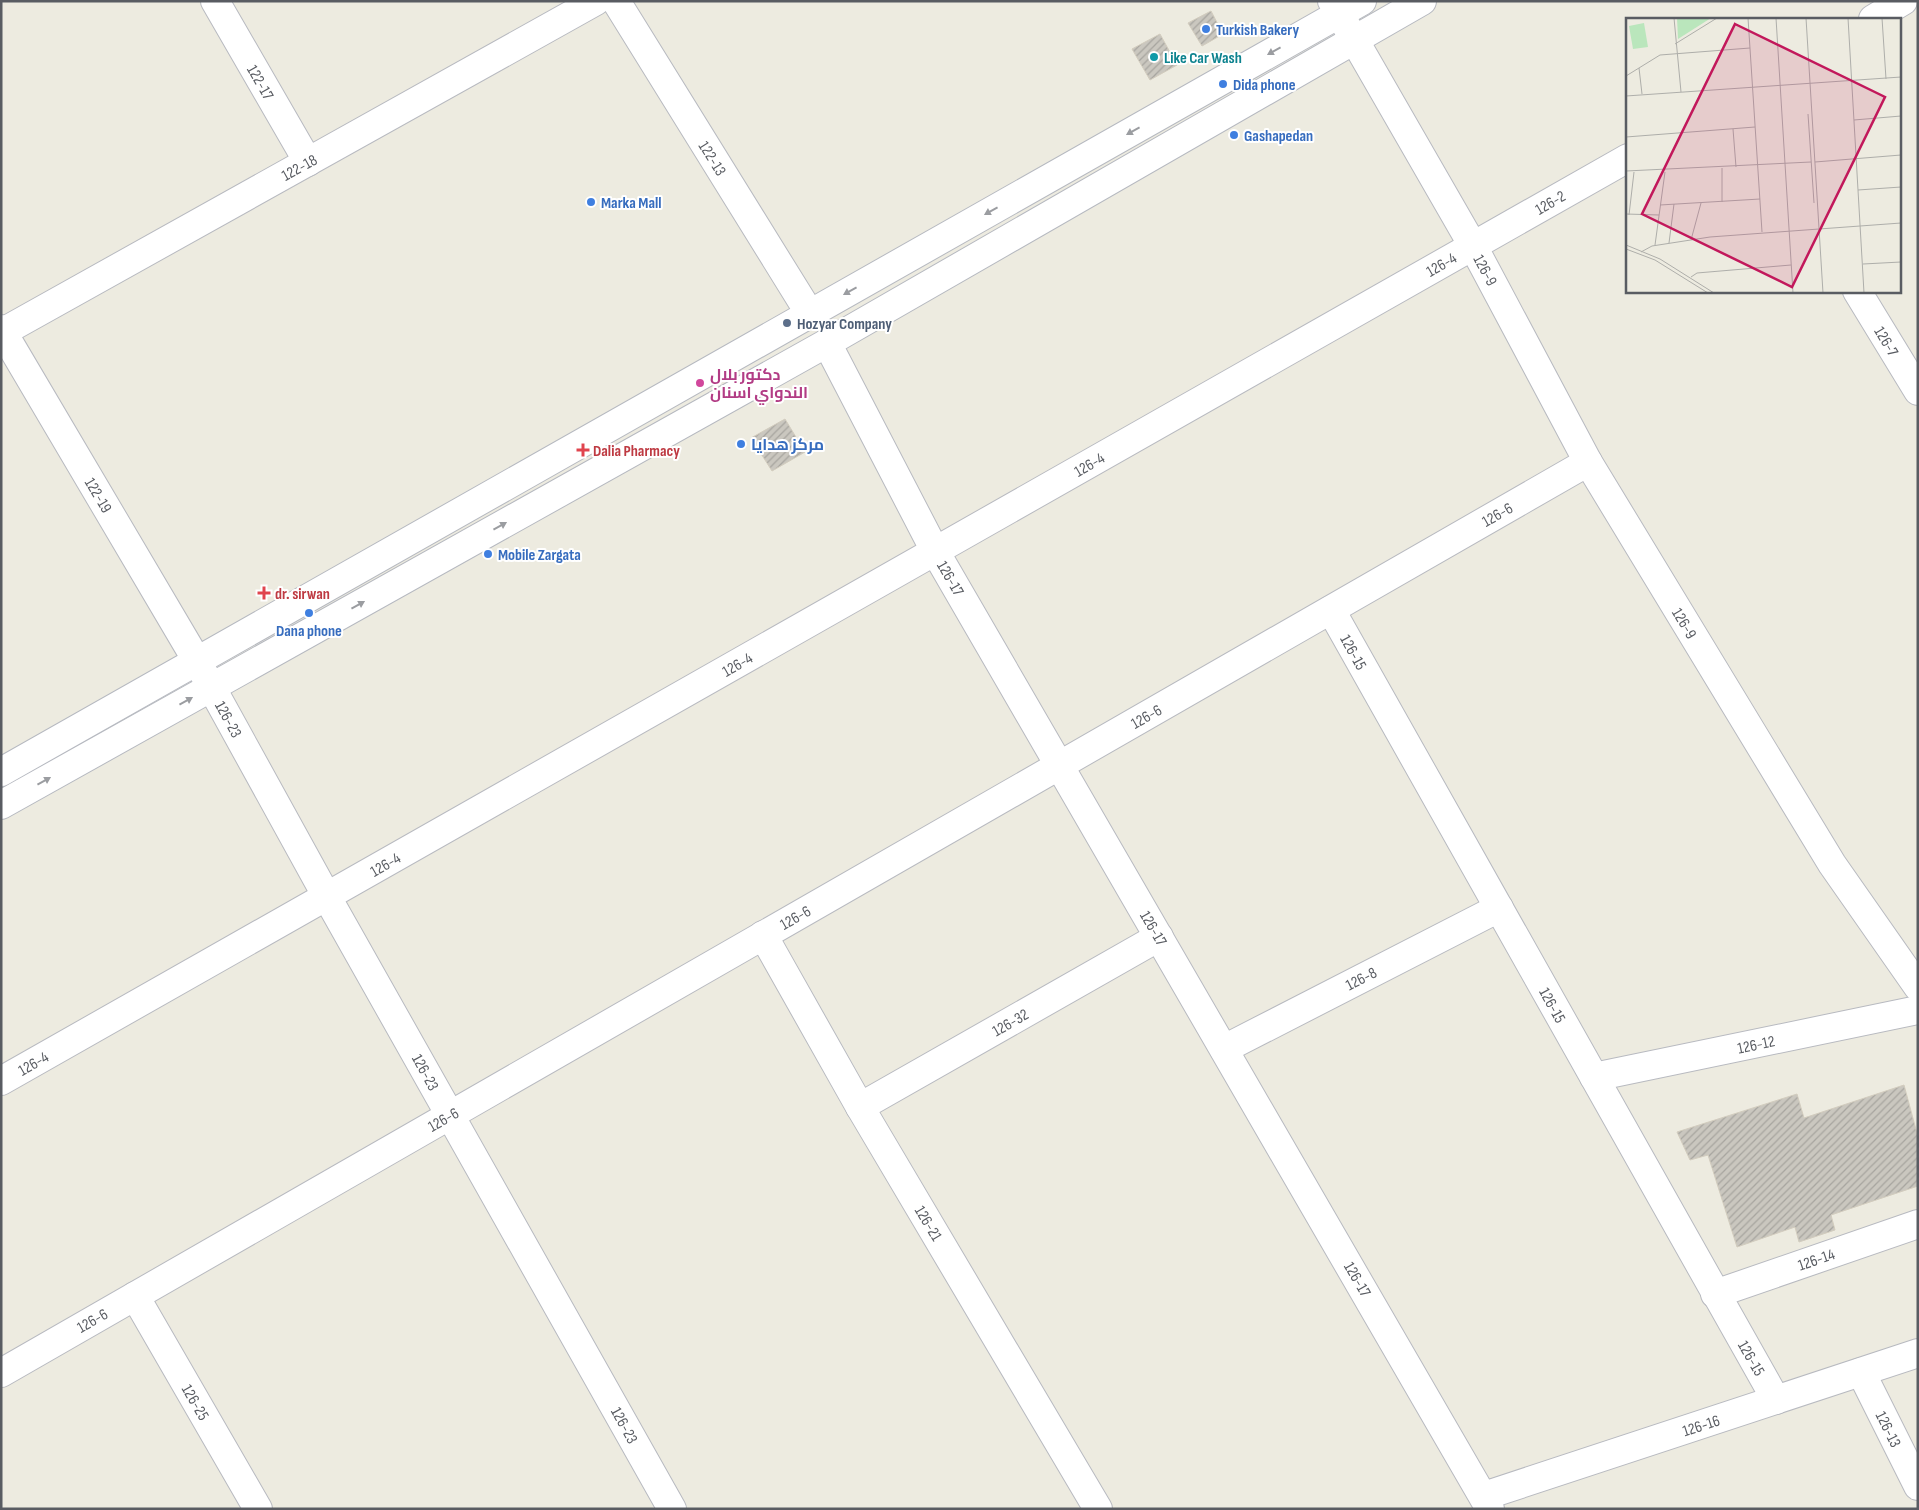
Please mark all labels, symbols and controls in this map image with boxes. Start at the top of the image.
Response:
inset map [1626,18,1902,292]
place label: Turkish Bakery [1216,21,1299,40]
marker: Turkish Bakery [1200,23,1212,35]
one-way arrow [1267,47,1282,55]
place label: Like Car Wash [1164,49,1242,68]
marker: Like Car Wash [1148,51,1160,63]
street label: 122-17 [242,62,277,104]
place label: Dida phone [1233,76,1296,95]
marker: Dida phone [1217,78,1229,90]
one-way arrow [1125,127,1140,135]
place label: Gashapedan [1244,127,1313,146]
marker: Gashapedan [1228,129,1240,141]
street label: 122-13 [694,138,730,180]
street label: 122-18 [279,151,321,186]
street label: 126-2 [1532,187,1569,219]
place label: Marka Mall [601,194,662,213]
marker: Marka Mall [585,196,597,208]
one-way arrow [984,207,999,215]
street label: 126-4 [1423,249,1461,282]
street label: 126-9 [1469,252,1501,289]
one-way arrow [842,287,857,295]
place label: Hozyar Company [797,315,892,334]
marker: Hozyar Company [781,317,793,329]
street label: 126-7 [1870,324,1902,360]
place label: دكتور بلال الندواي اسنان [710,366,808,405]
marker: دكتور بلال الندواي اسنان [694,377,706,389]
place label: مركز هدايا [751,436,824,455]
marker: مركز هدايا [735,438,747,450]
place label: Dalia Pharmacy [593,442,680,461]
marker: Dalia Pharmacy [577,444,589,456]
street label: 126-4 [1071,449,1109,482]
street label: 122-19 [80,475,116,517]
street label: 126-6 [1479,499,1516,532]
one-way arrow [493,522,507,530]
place label: Mobile Zargata [498,546,581,565]
marker: Mobile Zargata [482,548,494,560]
street label: 126-17 [932,558,968,600]
place label: dr. sirwan [275,585,330,604]
marker: dr. sirwan [257,586,271,600]
one-way arrow [351,601,365,609]
street label: 126-9 [1667,605,1700,643]
marker: Dana phone [303,607,315,619]
place label: Dana phone [276,622,342,641]
street label: 126-15 [1335,632,1370,674]
street label: 126-4 [719,649,757,682]
one-way arrow [179,697,192,706]
street label: 126-23 [210,698,245,741]
street label: 126-6 [1128,701,1165,734]
one-way arrow [37,776,50,785]
street label: 126-4 [367,849,405,882]
street label: 126-6 [777,902,814,935]
street label: 126-17 [1135,908,1171,950]
street label: 126-8 [1343,964,1380,995]
street label: 126-15 [1534,985,1569,1027]
street label: 126-32 [989,1005,1032,1041]
street label: 126-12 [1736,1032,1777,1059]
street label: 126-4 [15,1048,53,1081]
street label: 126-23 [407,1051,442,1094]
street label: 126-6 [425,1104,462,1137]
street label: 126-21 [910,1203,946,1245]
street label: 126-14 [1796,1245,1838,1276]
street label: 126-17 [1339,1259,1375,1301]
street label: 126-6 [74,1305,111,1338]
street label: 126-15 [1733,1338,1768,1380]
street label: 126-25 [177,1381,212,1424]
street label: 126-23 [606,1404,641,1447]
street label: 126-13 [1871,1409,1904,1451]
street label: 126-16 [1681,1412,1722,1441]

